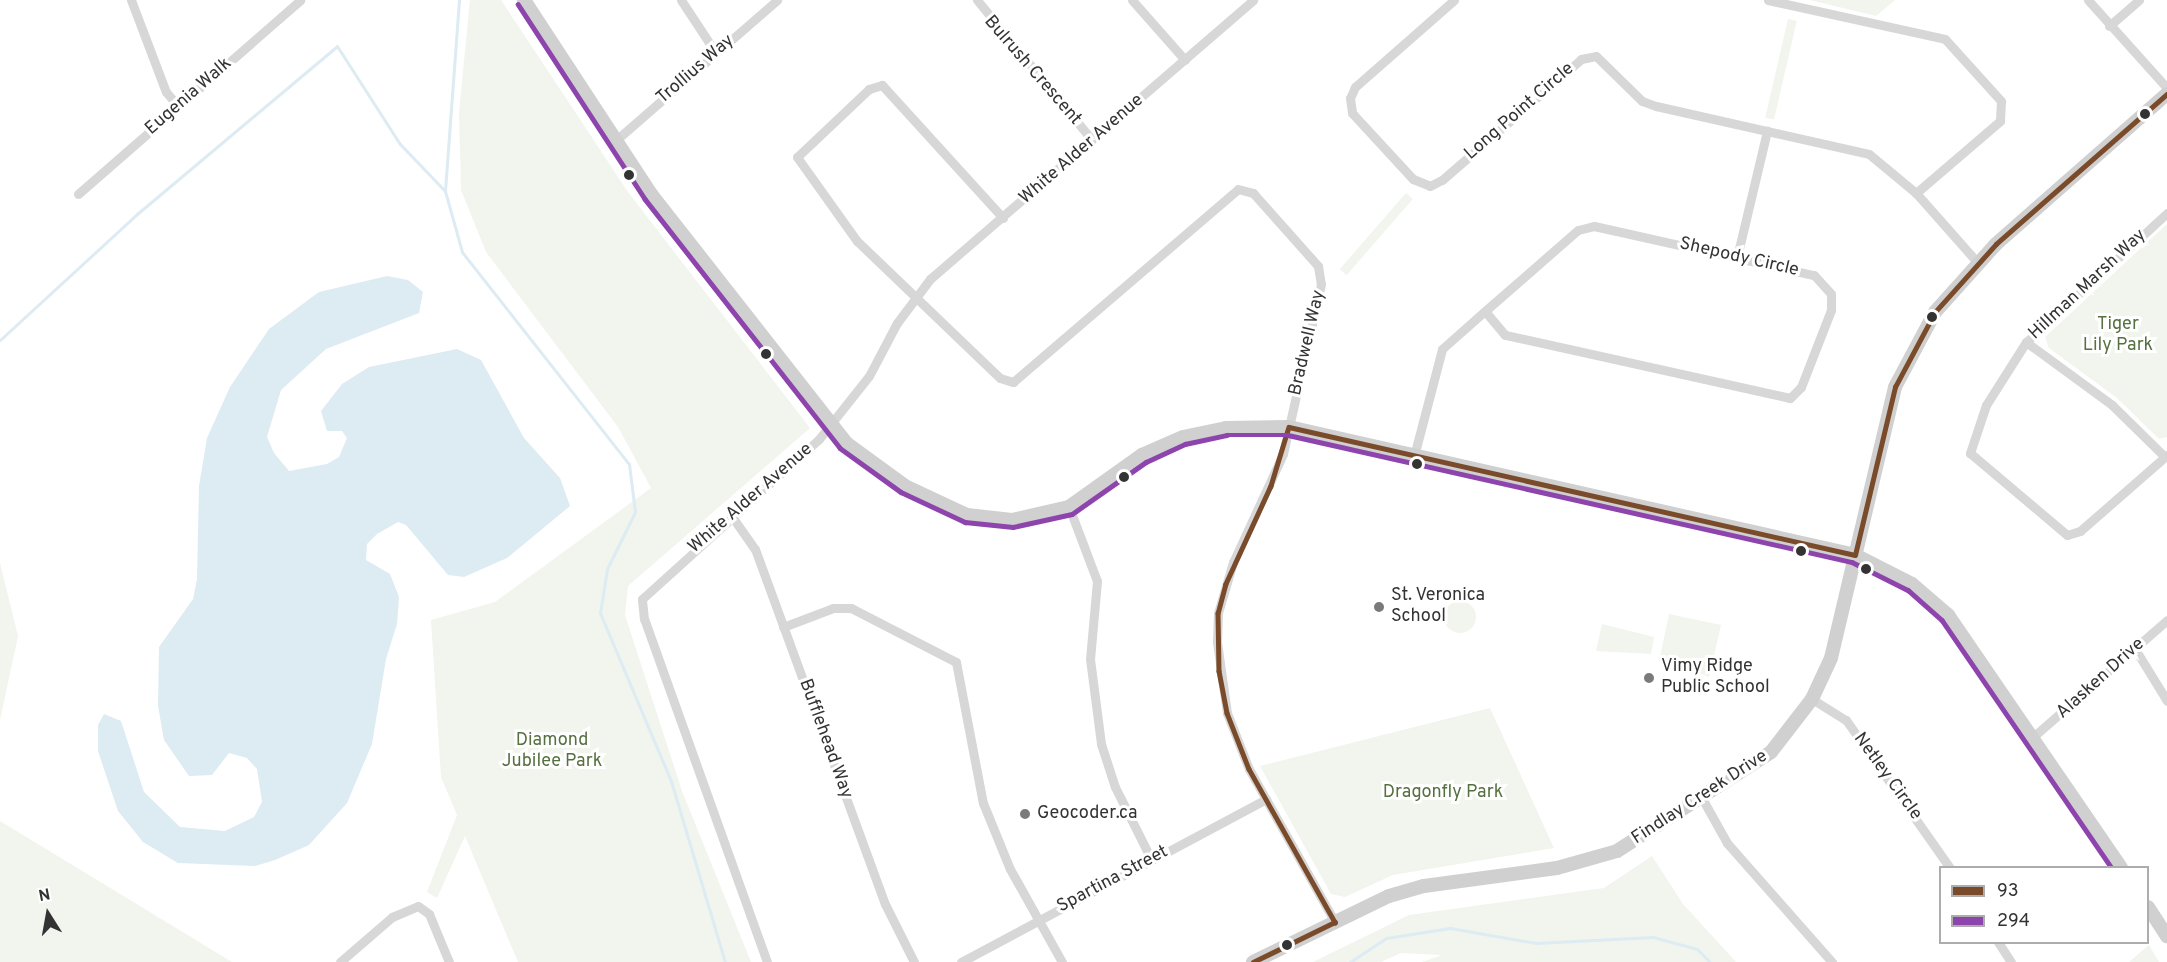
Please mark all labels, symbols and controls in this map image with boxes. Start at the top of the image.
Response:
street label: Bulrush Crescent [979,12,1085,130]
street label: Trollius Way [653,30,739,110]
street label: Eugenia Walk [141,54,237,140]
street label: Long Point Circle [1461,59,1579,165]
street label: White Alder Avenue [1015,90,1149,210]
unlabelled marker [2139,108,2151,120]
unlabelled marker [623,169,635,181]
street label: Hillman Marsh Way [2025,225,2151,345]
street label: Shepody Circle [1677,234,1801,282]
street label: Bradwell Way [1285,288,1331,398]
unlabelled marker [1926,311,1938,323]
park label: Tiger Lily Park [2083,315,2153,358]
unlabelled marker [760,348,772,360]
street label: White Alder Avenue [684,439,818,559]
unlabelled marker [1411,458,1423,470]
unlabelled marker [1118,471,1130,483]
unlabelled marker [1795,545,1807,557]
unlabelled marker [1860,563,1872,575]
place label: St. Veronica School [1391,586,1486,628]
marker: St. Veronica School [1372,600,1386,614]
street label: Alasken Drive [2053,634,2149,724]
place label: Vimy Ridge Public School [1661,657,1770,700]
marker: Vimy Ridge Public School [1642,671,1656,685]
street label: Bufflehead Way [793,676,857,802]
street label: Netley Circle [1848,729,1926,825]
park label: Diamond Jubilee Park [502,731,602,774]
street label: Findlay Creek Drive [1628,746,1772,850]
park label: Dragonfly Park [1383,782,1503,804]
place label: Geocoder.ca [1037,803,1137,825]
marker: Geocoder.ca [1018,807,1032,821]
street label: Spartina Street [1054,842,1172,918]
legend [1939,866,2149,944]
text: 93 [1997,880,2019,903]
north arrow [18,884,78,944]
text: N [37,885,52,907]
text: 294 [1997,910,2030,933]
unlabelled marker [1281,939,1293,951]

